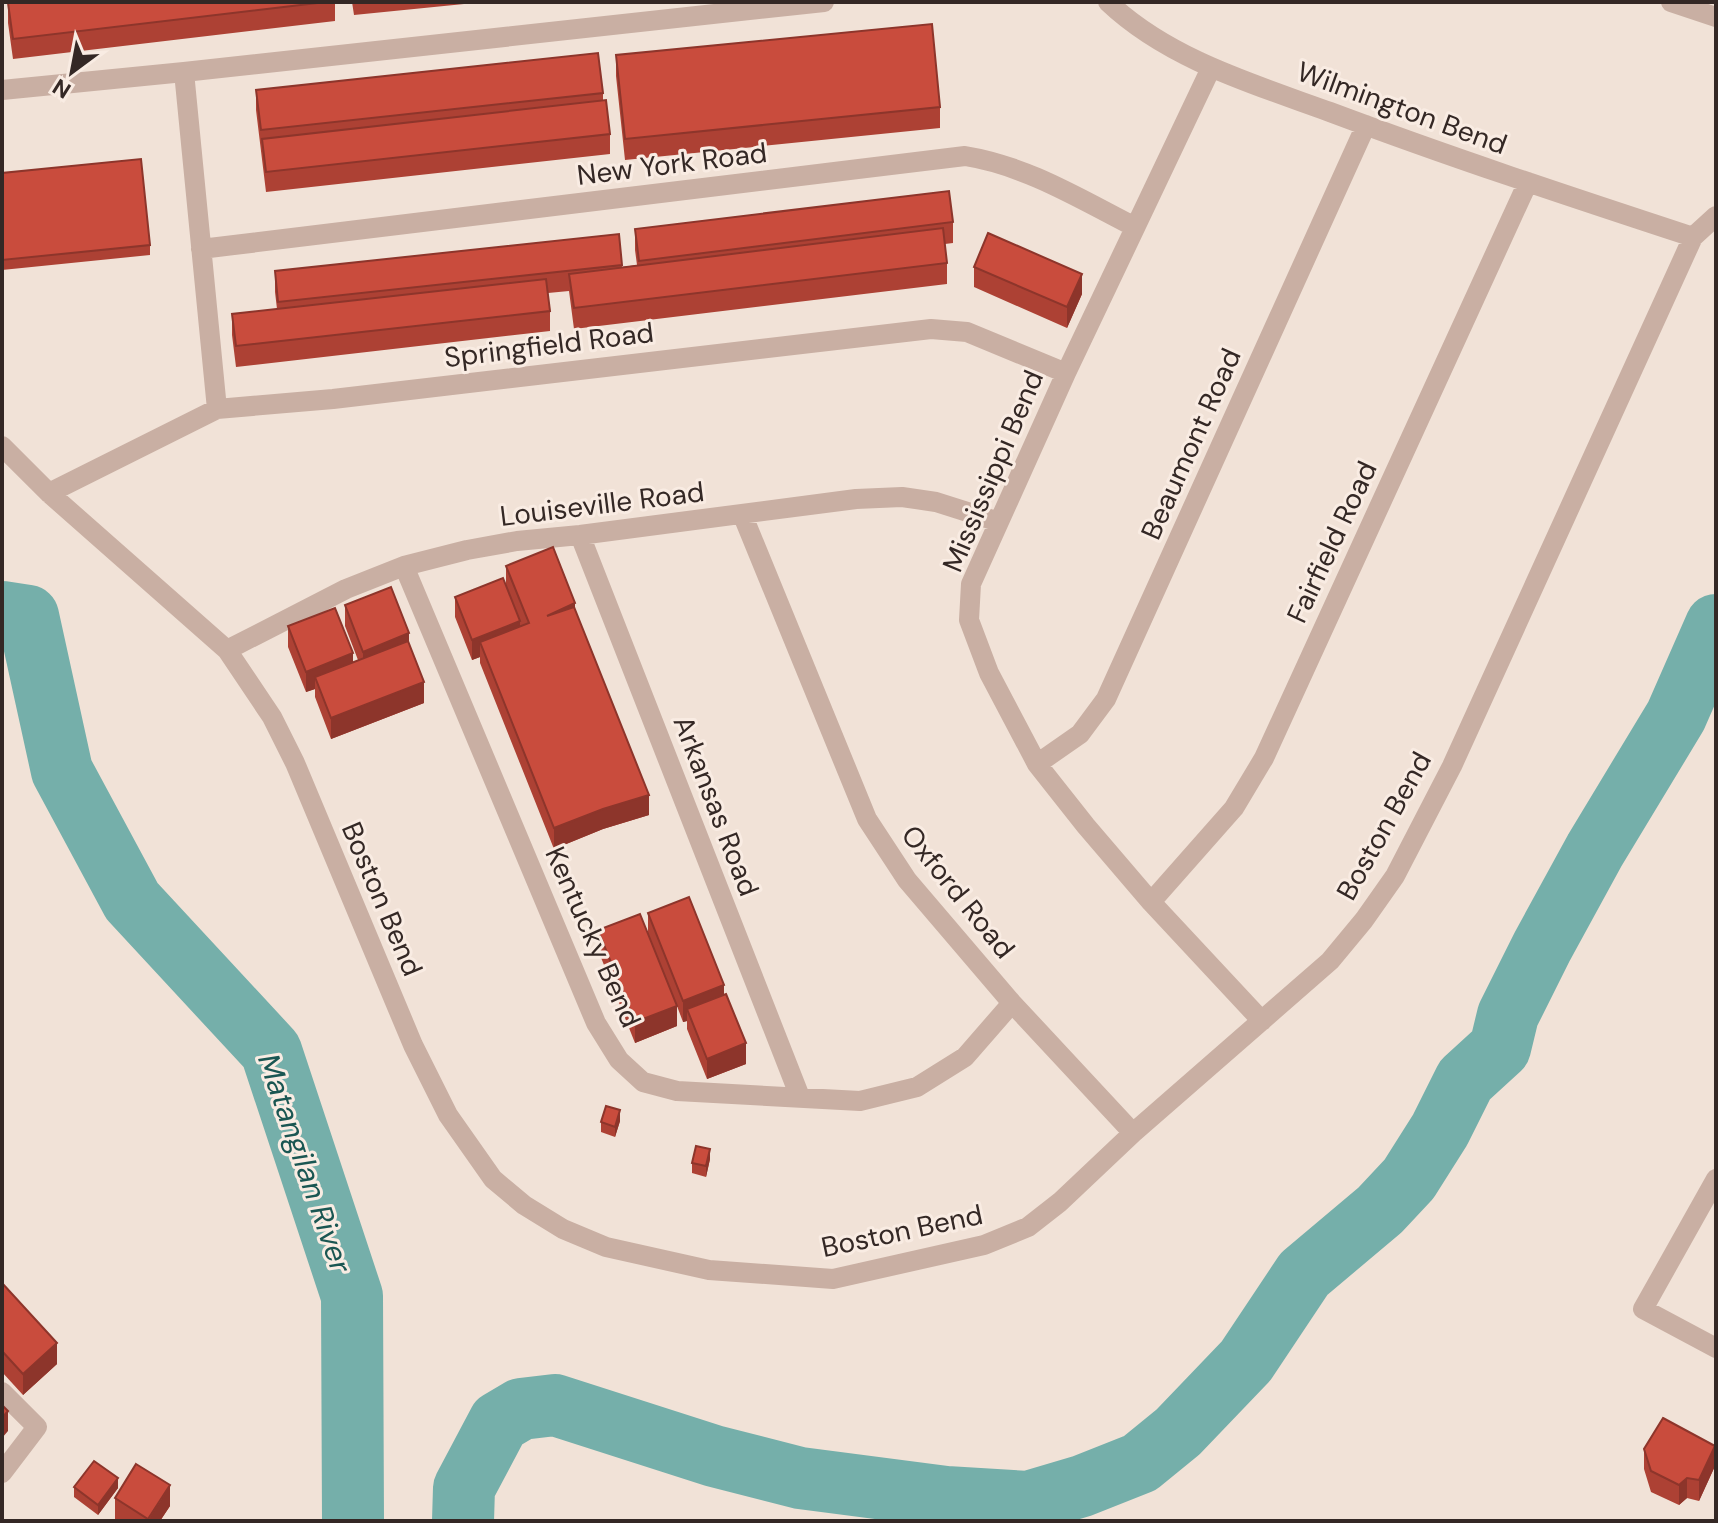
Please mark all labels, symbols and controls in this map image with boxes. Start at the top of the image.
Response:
north arrow [32,32,112,112]
street label: Wilmington Bend [1292,53,1512,163]
text: N [47,72,76,105]
street label: New York Road [575,134,769,194]
street label: Springfield Road [442,314,656,376]
street label: Beaumont Road [1132,343,1250,545]
street label: Mississippi Bend [934,365,1052,577]
street label: Fairfield Road [1278,455,1386,629]
street label: Louiseville Road [498,473,706,535]
street label: Arkansas Road [665,711,767,901]
street label: Boston Bend [1328,745,1440,907]
street label: Boston Bend [333,816,431,982]
street label: Oxford Road [893,818,1023,966]
street label: Kentucky Bend [537,841,649,1033]
water label: Matangilan River [249,1048,361,1278]
street label: Boston Bend [818,1196,986,1266]

